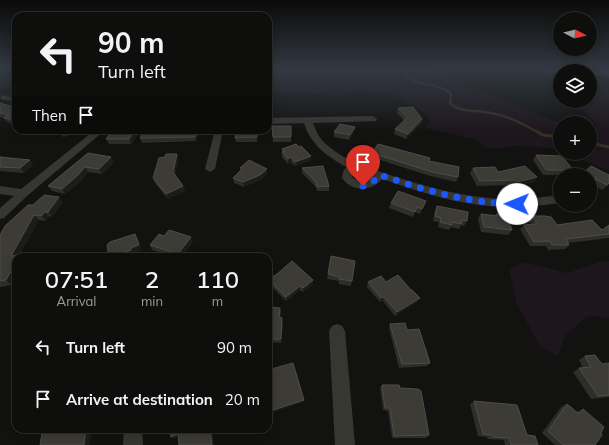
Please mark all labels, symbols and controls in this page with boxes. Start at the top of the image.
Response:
north arrow [553,12,597,56]
map controls [553,12,597,212]
text: 90 m [98,25,164,60]
icon: left [32,28,84,80]
text: Turn left [98,60,166,83]
button: layers [553,64,597,108]
icon: arrive [75,104,97,126]
text: Then [32,106,67,125]
button: + [553,116,597,160]
pin [346,145,380,186]
icon: arrive [352,151,374,173]
button: − [553,168,597,212]
position arrow [496,183,538,225]
text: 07:51 [45,264,108,294]
text: 2 [145,264,159,294]
text: 110 [196,264,239,294]
text: Arrival [57,293,96,309]
text: min [141,293,163,309]
text: m [212,293,223,309]
icon: left [32,336,54,358]
text: Turn left [66,338,125,357]
text: 90 m [217,338,252,357]
icon: arrive [32,388,54,410]
text: Arrive at destination [66,390,213,409]
text: 20 m [225,390,260,409]

